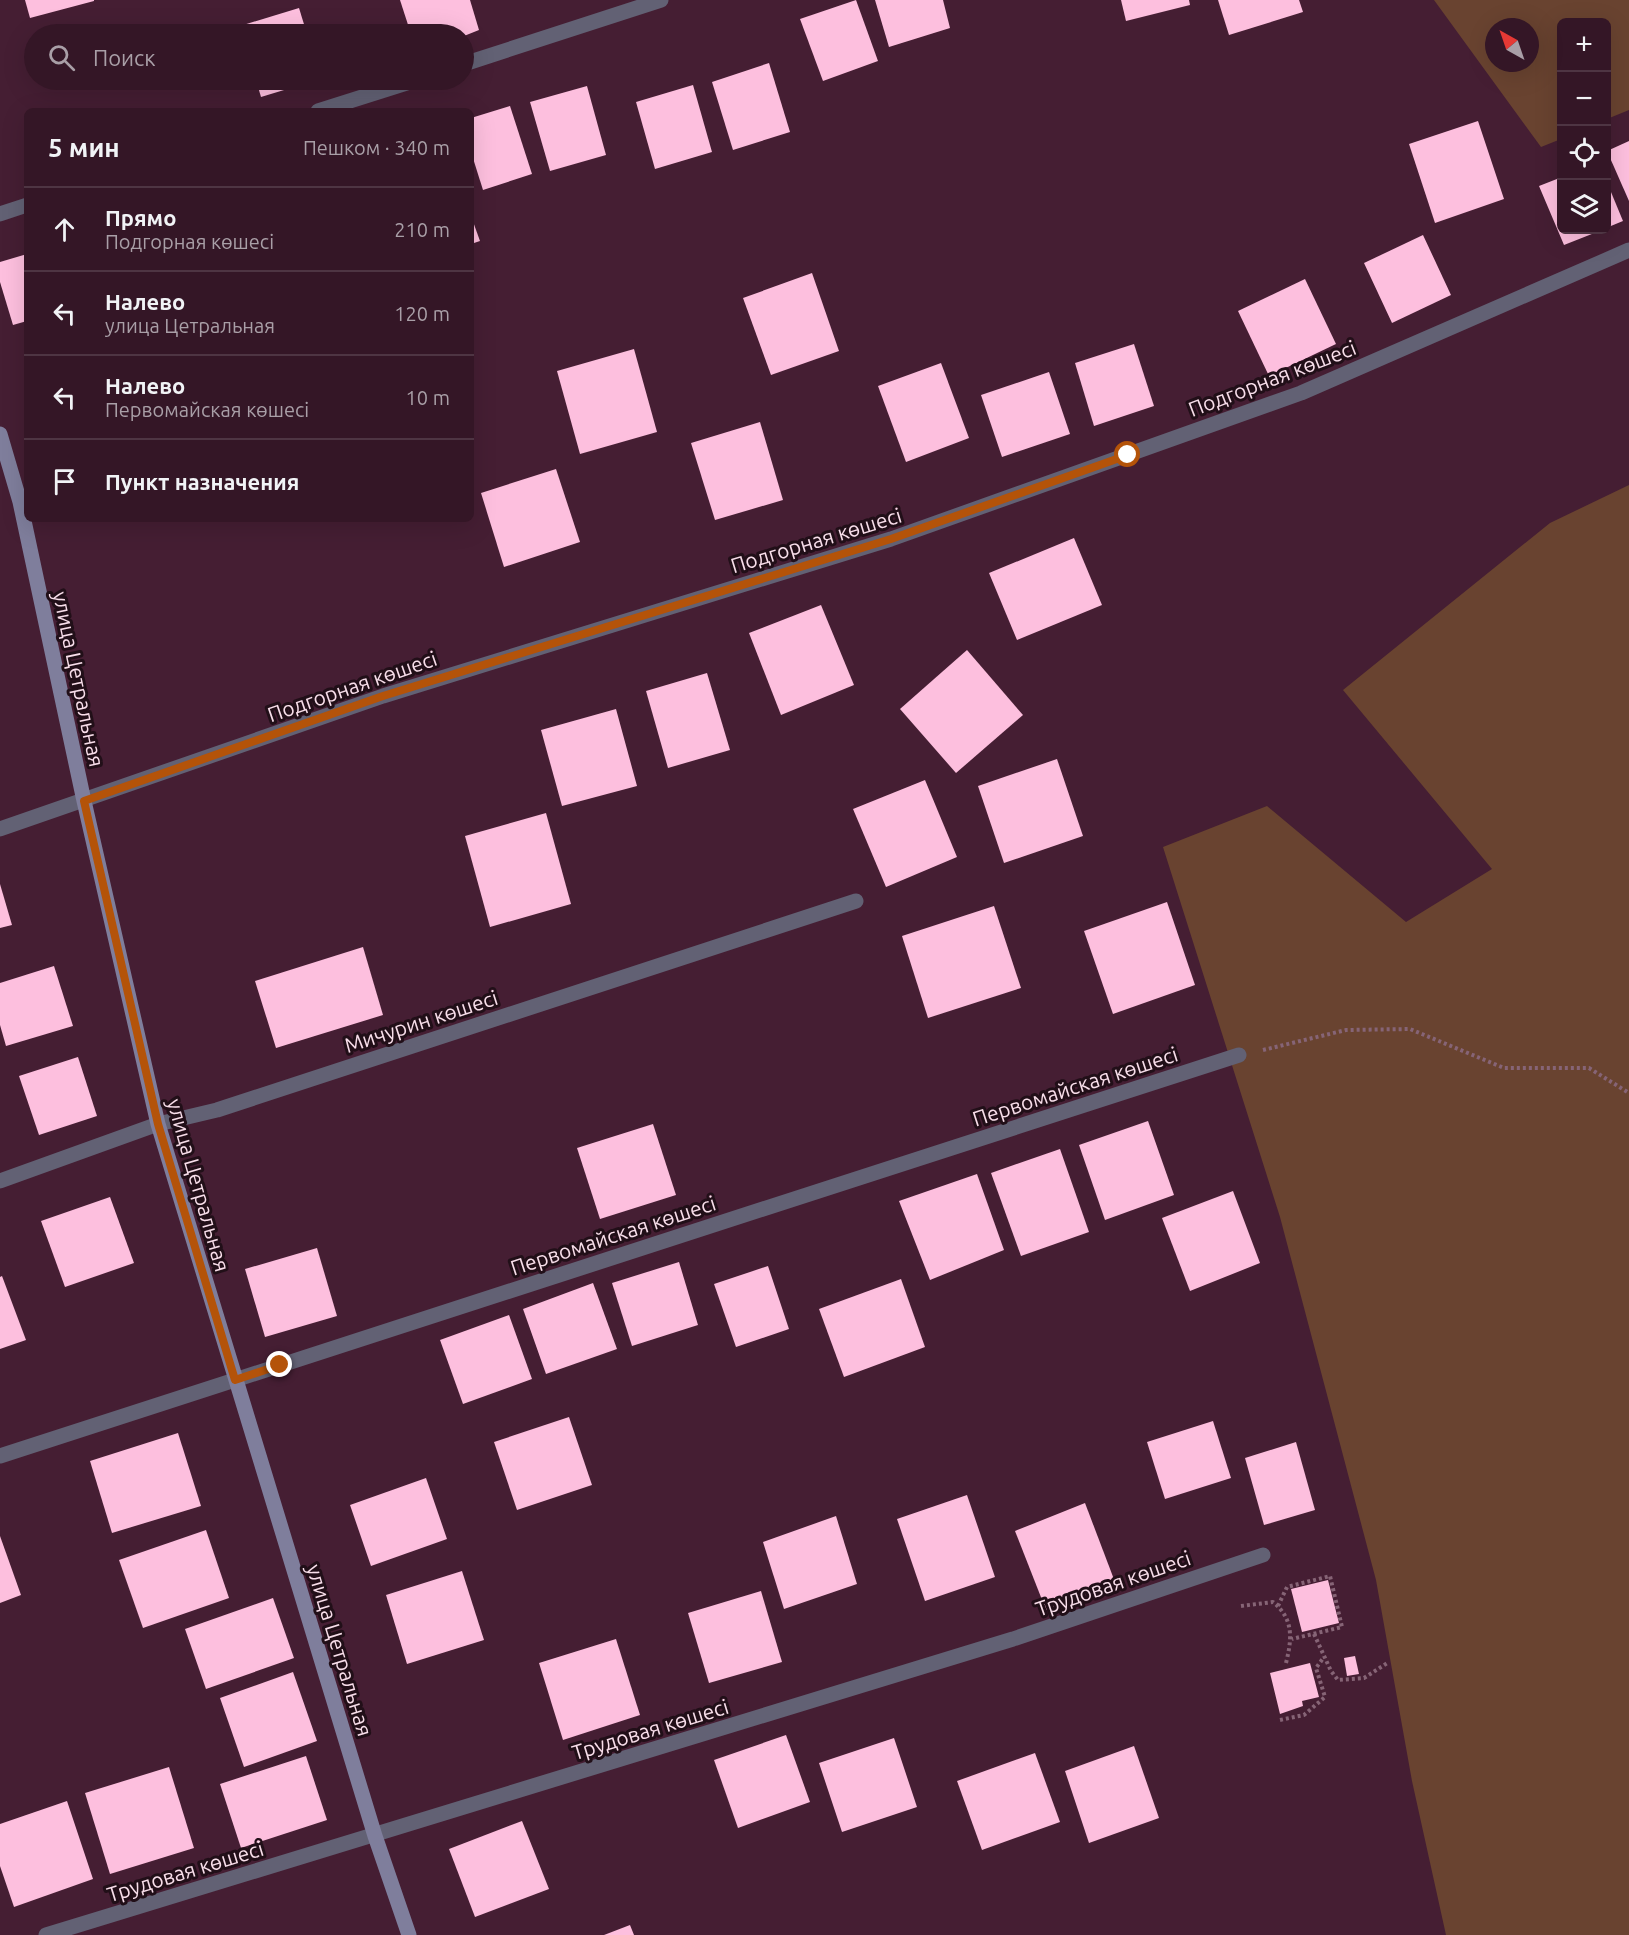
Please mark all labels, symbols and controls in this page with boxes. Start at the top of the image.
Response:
north arrow [1485,18,1539,72]
map controls [1557,18,1611,234]
button: + [1557,18,1611,72]
search box [24,24,474,90]
icon: search [45,41,78,74]
text: Поиск [93,45,156,70]
button: − [1557,72,1611,126]
button: locate [1557,126,1611,180]
text: 5 мин [48,133,120,162]
text: Пешком · 340 m [303,136,450,159]
button: layers [1557,180,1611,234]
text: Прямо [105,205,176,230]
icon: ahead [48,213,81,246]
text: 210 m [394,218,450,241]
text: Подгорная көшесі [105,230,274,253]
text: Налево [105,289,185,314]
icon: left [48,297,81,330]
text: 120 m [394,302,450,325]
text: улица Цетральная [105,314,275,337]
street label: Подгорная көшесі [1185,335,1359,421]
text: Налево [105,373,185,398]
icon: left [48,381,81,414]
text: 10 m [406,386,450,409]
text: Первомайская көшесі [105,398,309,421]
route start [1114,441,1140,467]
icon: arrive [48,465,81,498]
text: Пункт назначения [105,469,299,494]
street label: Подгорная көшесі [728,503,904,577]
street label: улица Цетральная [49,589,109,769]
street label: Подгорная көшесі [264,646,440,726]
street label: Мичурин көшесі [341,985,501,1057]
street label: Первомайская көшесі [969,1041,1181,1131]
street label: улица Цетральная [163,1096,235,1274]
street label: Первомайская көшесі [507,1190,719,1280]
route end [266,1351,292,1377]
street label: Трудовая көшесі [1032,1545,1194,1621]
street label: улица Цетральная [302,1561,378,1739]
street label: Трудовая көшесі [569,1694,731,1764]
street label: Трудовая көшесі [104,1836,266,1906]

